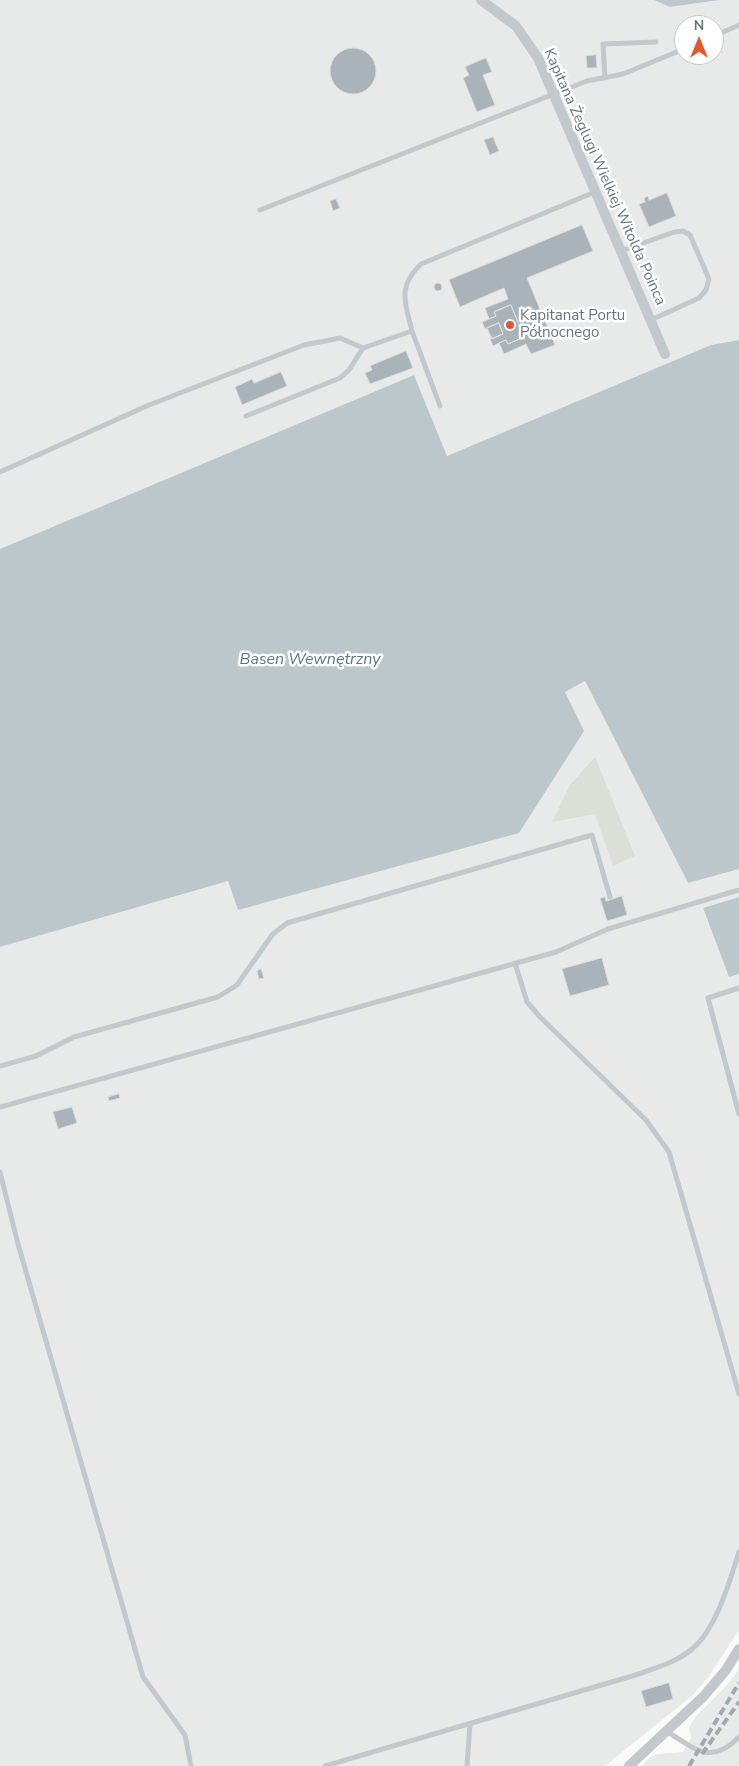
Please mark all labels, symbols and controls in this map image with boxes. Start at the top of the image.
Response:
north arrow [674,15,724,65]
text: N [694,16,704,35]
street label: Kapitana Żeglugi Wielkiej Witolda Poinca [539,46,669,308]
place label: Kapitanat Portu Północnego [520,307,625,342]
marker: Kapitanat Portu Północnego [504,319,516,331]
water label: Basen Wewnętrzny [240,650,380,670]

